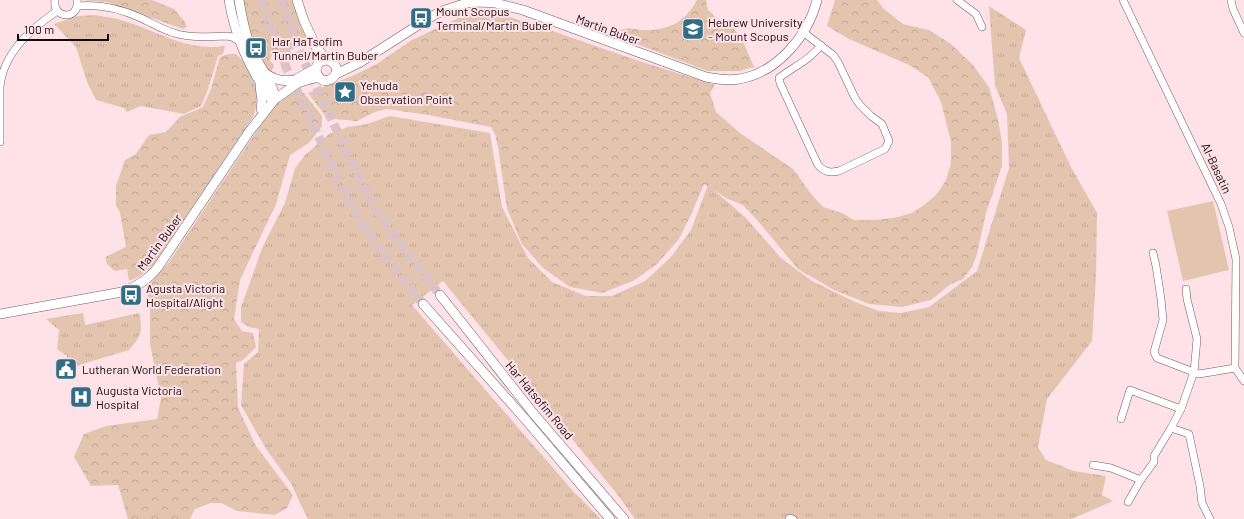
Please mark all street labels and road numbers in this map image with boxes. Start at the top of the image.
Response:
street label: Martin Buber [574,11,642,47]
street label: Al-Basatin [1199,141,1235,195]
street label: Martin Buber [134,210,185,273]
street label: Har Hatsofim Road [503,358,577,442]

